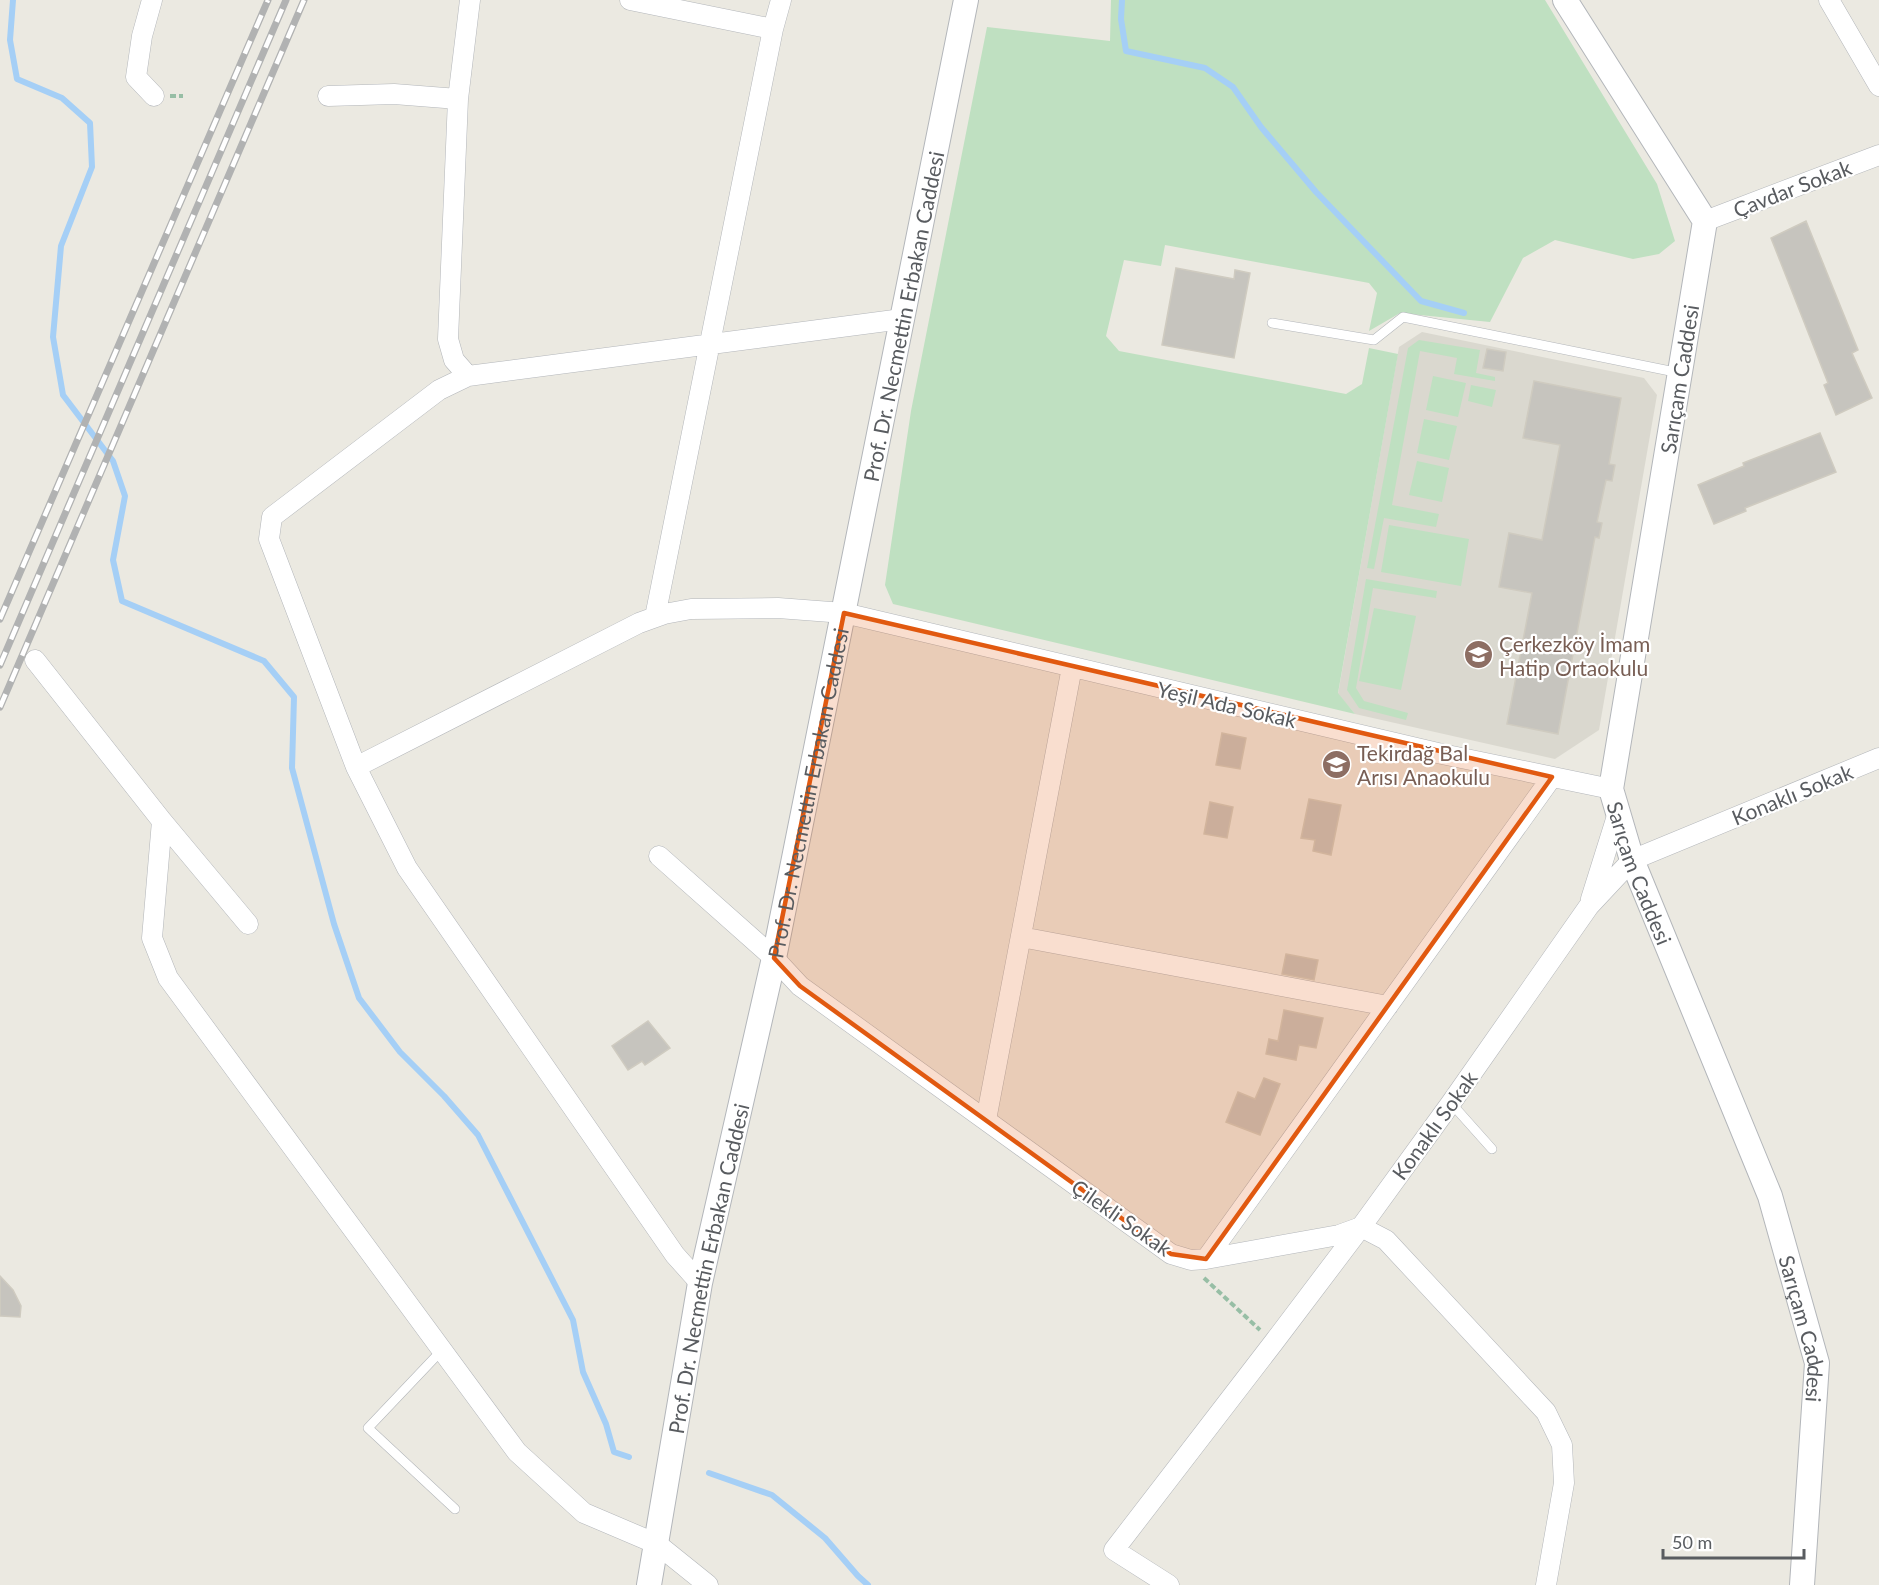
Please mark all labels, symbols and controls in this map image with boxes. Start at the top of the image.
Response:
street label: Prof. Dr. Necmettin Erbakan Caddesi [857,149,948,484]
street label: Çavdar Sokak [1729,154,1855,222]
street label: Sarıçam Caddesi [1655,303,1703,455]
street label: Prof. Dr. Necmettin Erbakan Caddesi [762,625,852,960]
place label: Çerkezköy İmam Hatip Ortaokulu [1499,631,1650,680]
school or university icon: Çerkezköy İmam Hatip Ortaokulu [1462,639,1494,671]
street label: Yeşil Ada Sokak [1155,676,1299,732]
place label: Tekirdağ Bal Arısı Anaokulu [1357,740,1490,789]
school or university icon: Tekirdağ Bal Arısı Anaokulu [1320,748,1352,780]
street label: Konaklı Sokak [1728,758,1856,830]
street label: Sarıçam Caddesi [1603,798,1678,948]
street label: Konaklı Sokak [1386,1066,1482,1184]
street label: Prof. Dr. Necmettin Erbakan Caddesi [662,1101,753,1435]
street label: Çilekli Sokak [1067,1173,1177,1261]
street label: Sarıçam Caddesi [1775,1252,1830,1403]
scale bar [1663,1522,1804,1560]
text: 50 m [1672,1531,1712,1553]

